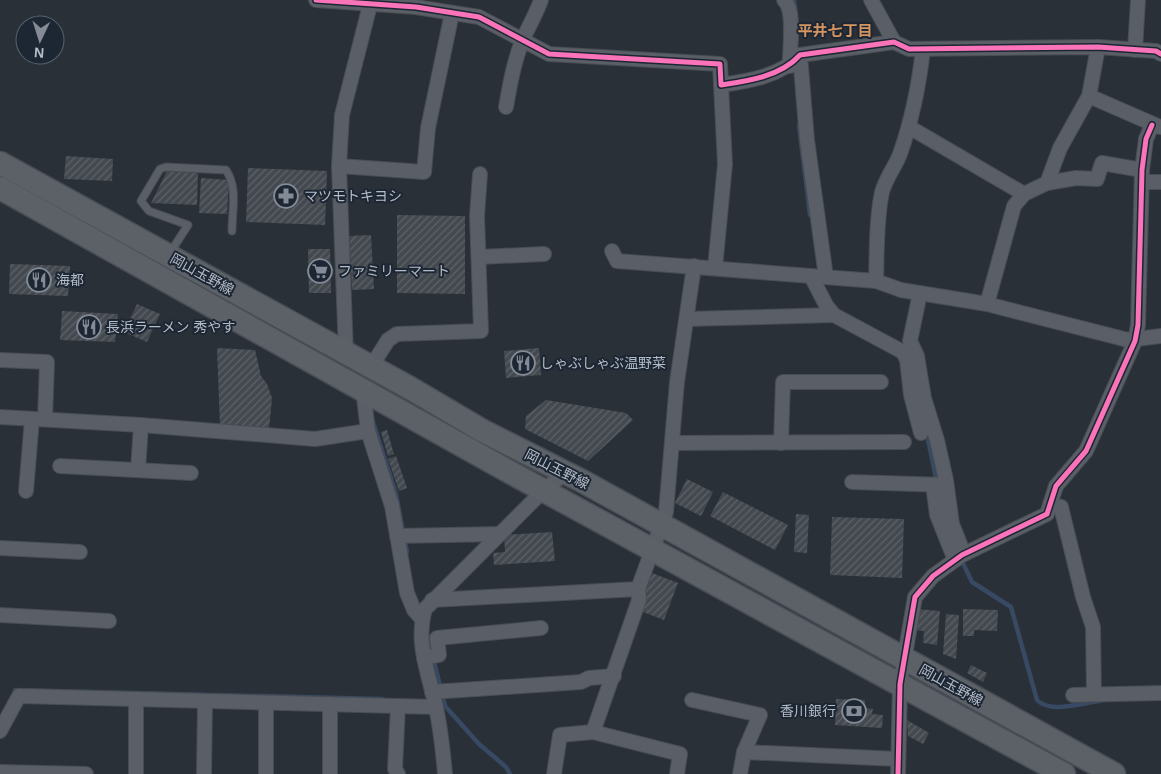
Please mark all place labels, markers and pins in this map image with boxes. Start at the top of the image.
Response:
pharmacy icon: マツモトキヨシ [273,183,299,209]
place label: マツモトキヨシ [304,188,402,204]
supermarket icon: ファミリーマート [307,258,333,284]
place label: ファミリーマート [338,263,450,279]
restaurant icon: 海都 [26,267,52,293]
place label: 海都 [56,272,84,288]
restaurant icon: 長浜ラーメン 秀やす [76,314,102,340]
place label: 長浜ラーメン 秀やす [106,319,235,335]
restaurant icon: しゃぶしゃぶ温野菜 [510,350,536,376]
place label: しゃぶしゃぶ温野菜 [540,355,666,371]
bank icon: 香川銀行 [841,698,867,724]
place label: 香川銀行 [780,703,836,719]

